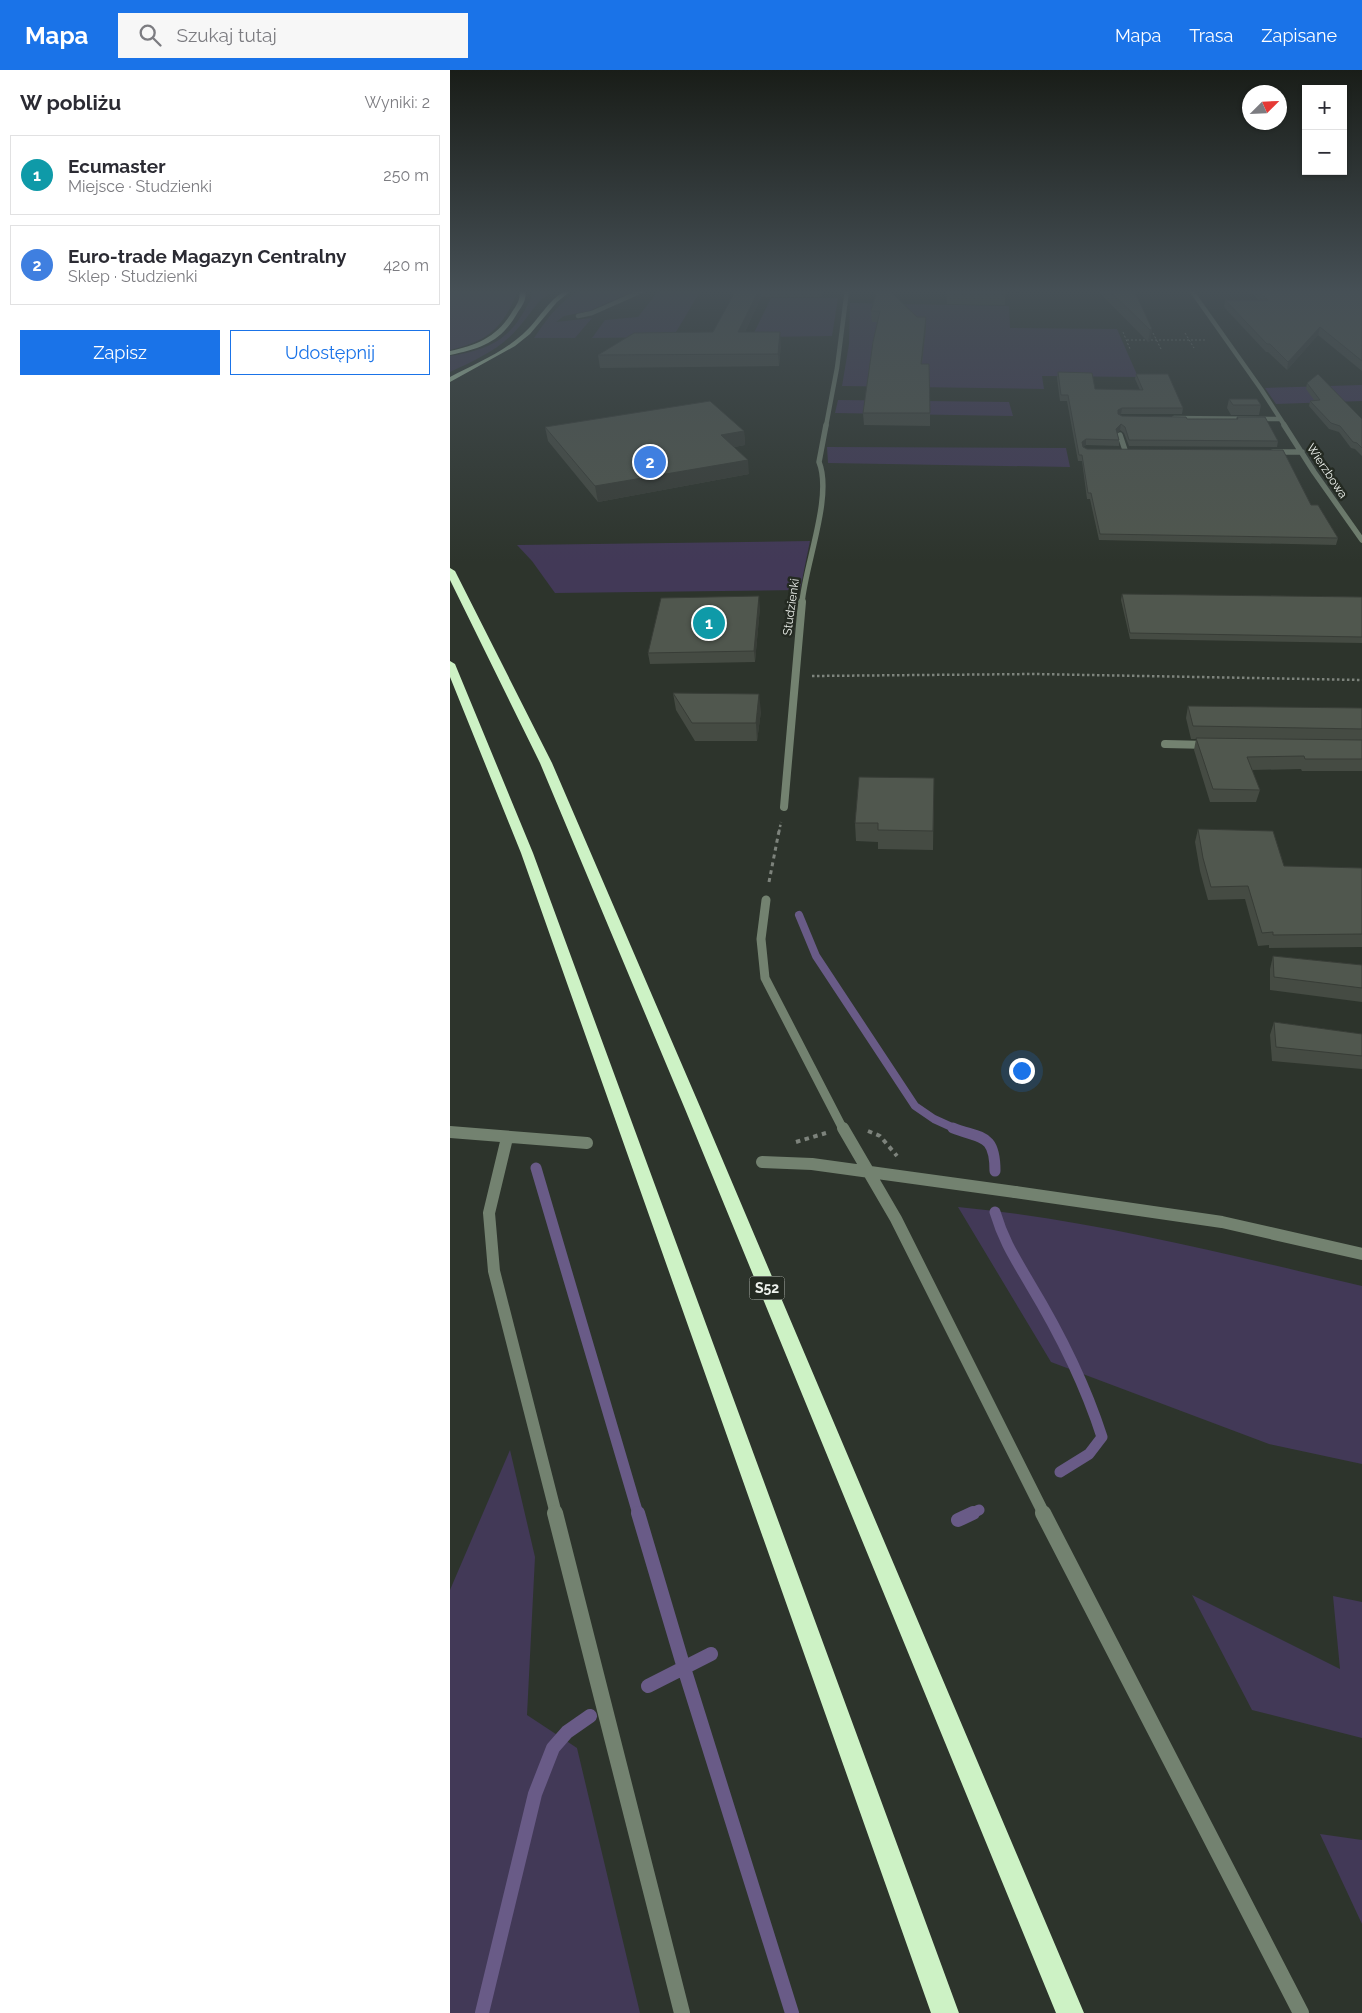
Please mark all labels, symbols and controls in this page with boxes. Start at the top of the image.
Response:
search box [118,13,468,58]
text: Mapa [25,21,88,50]
icon: search [136,21,164,49]
text: Szukaj tutaj [176,24,277,46]
text: Mapa [1115,25,1161,46]
text: Trasa [1189,25,1233,46]
text: Zapisane [1261,25,1337,46]
north arrow [1242,85,1287,130]
map controls [1302,85,1347,175]
button: + [1302,85,1347,130]
text: W pobliżu [20,90,121,115]
text: Wyniki: 2 [365,93,430,112]
button: − [1302,130,1347,175]
text: Ecumaster [68,155,166,177]
text: 1 [33,166,41,185]
text: 250 m [383,166,429,185]
text: Miejsce · Studzienki [68,177,212,196]
text: Euro-trade Magazyn Centralny [68,245,347,267]
text: 2 [32,256,42,275]
text: 420 m [383,256,429,275]
text: Sklep · Studzienki [68,267,197,286]
button: Zapisz [20,330,220,375]
button: Udostępnij [230,330,430,375]
street label: Wierzbowa [1304,441,1350,501]
pin: 2 [634,443,666,481]
street label: Studzienki [780,578,802,636]
pin: 1 [693,604,725,642]
your location [1009,1058,1035,1084]
road number: S52 [750,1276,784,1300]

